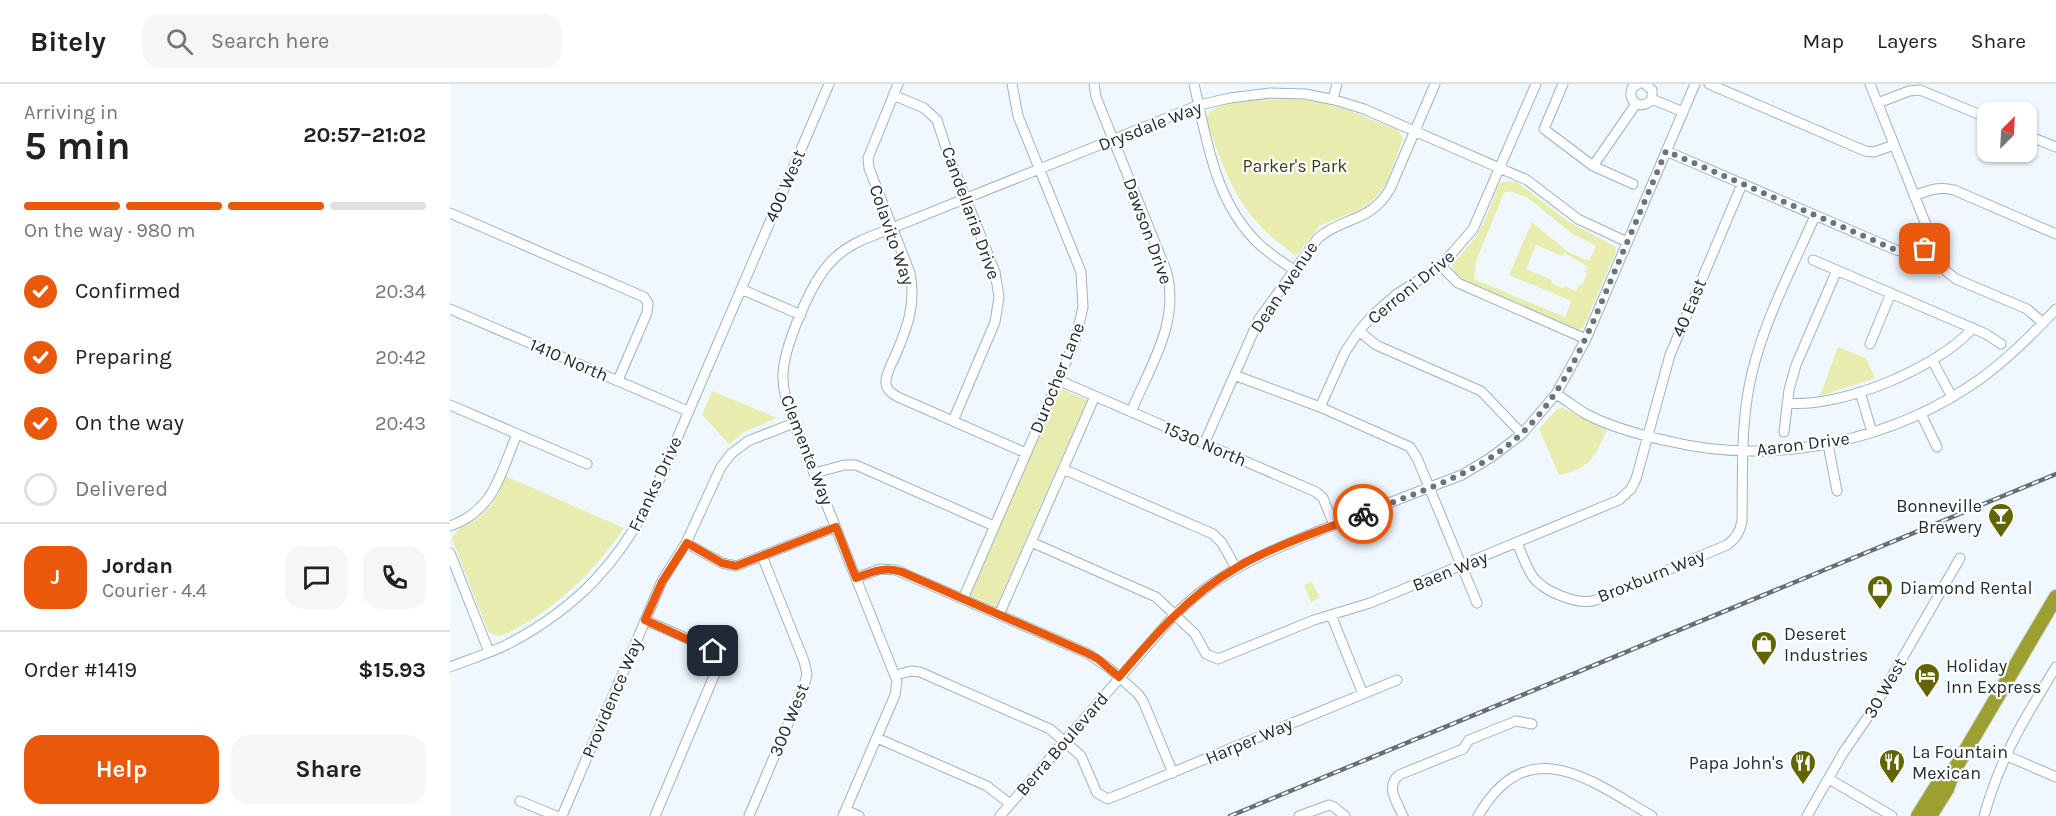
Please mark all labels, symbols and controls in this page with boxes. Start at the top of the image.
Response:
search box [142,14,562,68]
text: Bitely [30,25,106,58]
icon: search [163,25,196,58]
text: Search here [211,28,329,54]
text: Map [1802,29,1844,53]
text: Layers [1877,29,1938,53]
text: Share [1971,29,2026,53]
street label: Drysdale Way [1095,96,1205,156]
text: Arriving in [24,101,118,124]
north arrow [1977,102,2037,162]
map controls [1977,102,2037,162]
text: 20:57–21:02 [303,122,426,148]
text: 5 min [24,123,131,169]
street label: Candellaria Drive [937,144,1005,282]
street label: 400 West [760,146,810,226]
park label: Parker's Park [1243,155,1347,177]
street label: Dawson Drive [1119,175,1177,287]
street label: Colavito Way [865,182,920,289]
text: On the way · 980 m [24,219,195,242]
pin [1899,223,1950,274]
icon: bag [1908,232,1941,265]
street label: Dean Avenue [1245,237,1323,337]
street label: Cerroni Drive [1363,245,1459,329]
icon: check [24,275,57,308]
street label: 40 East [1667,275,1711,340]
text: Confirmed [75,278,181,304]
text: 20:34 [375,280,426,303]
street label: Durocher Lane [1025,319,1089,437]
street label: 1410 North [526,334,612,386]
icon: check [24,341,57,374]
text: Preparing [75,344,172,370]
text: 20:42 [375,346,426,369]
street label: Clemente Way [776,392,838,509]
icon: check [24,407,57,440]
text: On the way [75,410,184,436]
text: 20:43 [375,412,426,435]
street label: 1530 North [1160,417,1250,471]
street label: Aaron Drive [1755,427,1851,461]
street label: Franks Drive [623,433,687,535]
text: Delivered [75,476,168,502]
courier [1333,484,1393,544]
place label: Bonneville Brewery [1896,495,1983,538]
icon: bike [1347,498,1380,531]
bar icon: Bonneville Brewery [1986,501,2016,539]
street label: Broxburn Way [1594,544,1708,608]
button: chat [285,546,348,609]
button: phone [363,546,426,609]
street label: Baen Way [1409,546,1491,596]
text: Jordan [102,553,173,579]
text: J [51,564,60,590]
shop icon: Diamond Rental [1865,573,1895,611]
place label: Diamond Rental [1900,577,2032,599]
text: Courier · 4.4 [102,579,207,602]
place label: Deseret Industries [1784,623,1868,666]
pin [687,625,738,676]
shop icon: Deseret Industries [1749,629,1779,667]
street label: Providence Way [577,634,647,761]
icon: home [696,634,729,667]
street label: 30 West [1859,653,1911,722]
place label: Holiday Inn Express [1946,655,2042,698]
text: Order #1419 [24,657,137,683]
text: $15.93 [358,657,426,683]
hotel icon: Holiday Inn Express [1912,661,1942,699]
street label: 300 West [764,680,814,760]
street label: Berra Boulevard [1011,688,1113,800]
street label: Harper Way [1202,713,1297,769]
button: Help [24,735,219,804]
button: Share [231,735,426,804]
place label: La Fountain Mexican [1912,741,2008,784]
restaurant icon: La Fountain Mexican [1877,747,1907,785]
restaurant icon: Papa John's [1788,748,1818,786]
place label: Papa John's [1689,752,1784,774]

